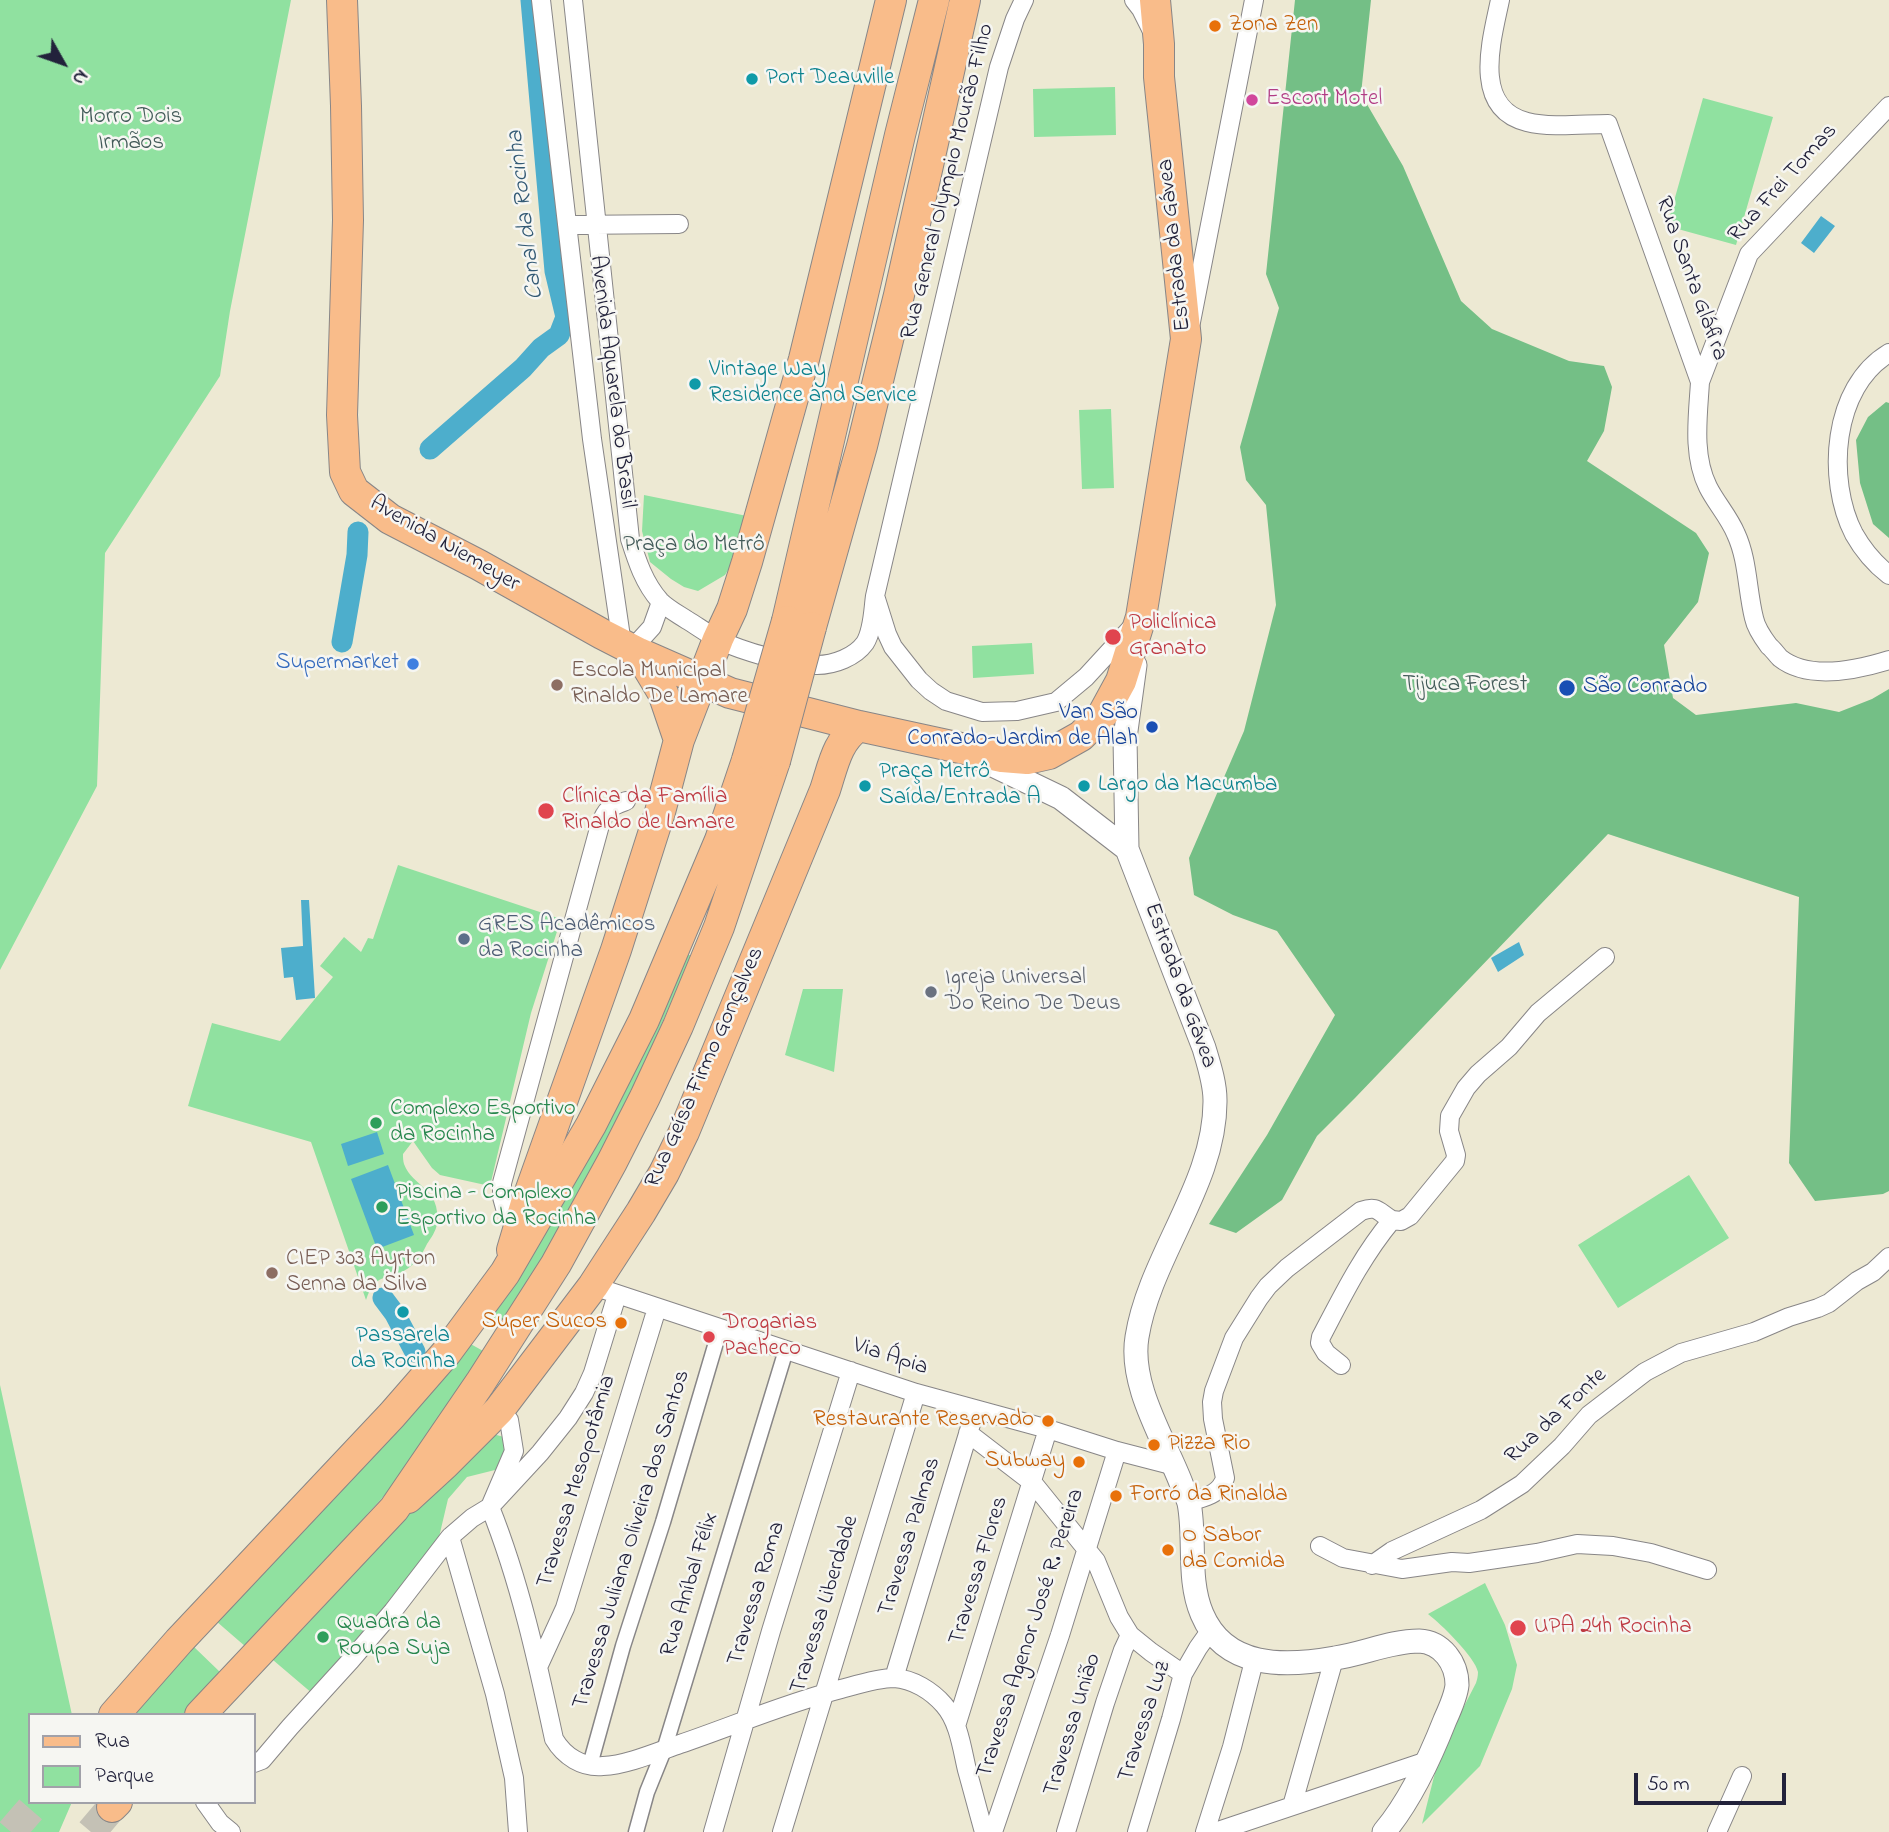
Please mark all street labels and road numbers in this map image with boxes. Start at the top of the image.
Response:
street label: Rua General Olympio Mourão Filho [896,21,1002,343]
street label: Rua Frei Tomas [1723,119,1845,249]
street label: Estrada da Gávea [1153,157,1199,333]
street label: Rua Santa Gláfira [1648,193,1732,365]
street label: Avenida Aquarela do Brasil [582,254,640,510]
street label: Avenida Niemeyer [364,491,524,599]
street label: Estrada da Gávea [1136,900,1222,1072]
street label: Rua Geísa Firmo Gonçalves [640,944,772,1192]
street label: Via Ápia [849,1333,931,1383]
street label: Rua da Fonte [1500,1363,1614,1471]
street label: Travessa Juliana Oliveira dos Santos [568,1367,698,1713]
street label: Travessa Mesopotâmia [532,1372,624,1592]
street label: Travessa Palmas [874,1454,948,1620]
street label: Travessa Agenor José R. Pereira [972,1486,1092,1782]
street label: Travessa Flores [944,1493,1016,1649]
street label: Rua Aníbal Félix [656,1510,726,1660]
street label: Travessa Liberdade [786,1513,866,1697]
street label: Travessa Roma [723,1519,793,1669]
street label: Travessa União [1039,1650,1109,1800]
street label: Travessa Luz [1113,1658,1179,1786]

